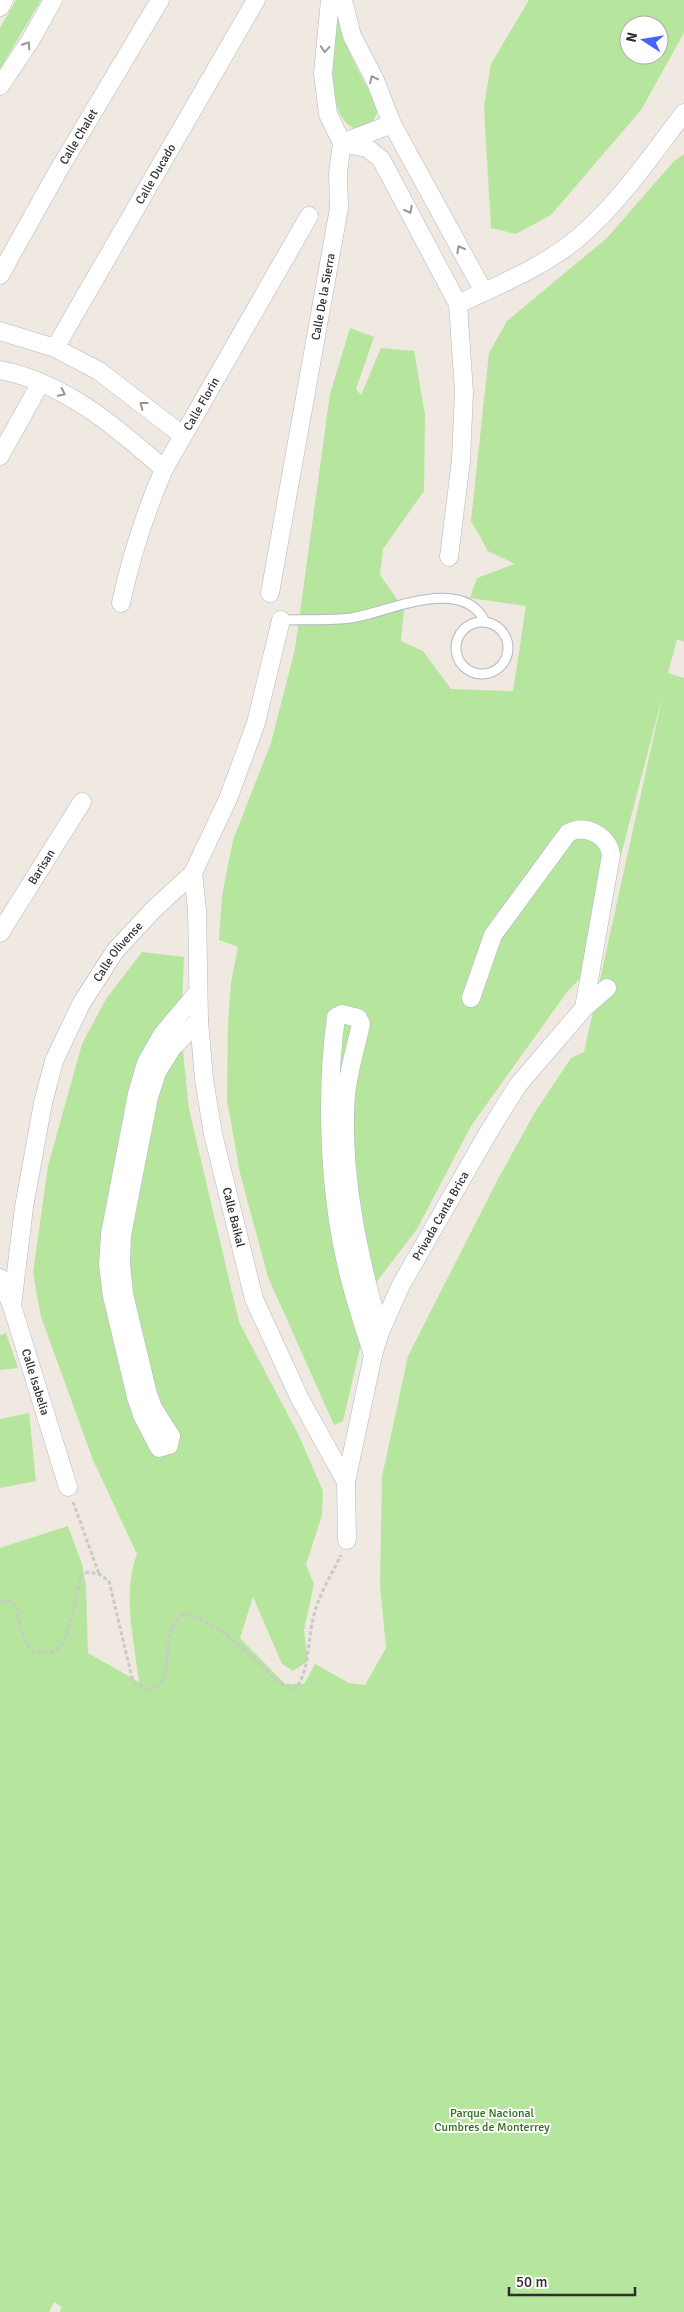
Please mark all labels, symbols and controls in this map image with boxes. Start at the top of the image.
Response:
north arrow [619,15,669,65]
text: N [622,31,641,44]
one-way arrow [21,42,30,51]
one-way arrow [320,45,331,53]
one-way arrow [369,75,380,84]
street label: Calle Chalet [56,106,101,168]
street label: Calle Ducado [133,141,179,207]
one-way arrow [403,205,413,214]
one-way arrow [456,246,466,255]
street label: Calle De la Sierra [308,252,339,342]
street label: Calle Florin [181,375,223,434]
one-way arrow [57,387,66,397]
one-way arrow [140,403,149,411]
street label: Barisan [25,847,59,888]
street label: Calle Olivense [90,919,146,985]
street label: Privada Canta Brica [410,1169,472,1263]
street label: Calle Baikal [219,1186,248,1249]
street label: Calle Isabelia [18,1347,52,1417]
park label: Parque Nacional Cumbres de Monterrey [434,2106,550,2135]
scale bar [509,2264,635,2296]
text: 50 m [516,2273,547,2291]

